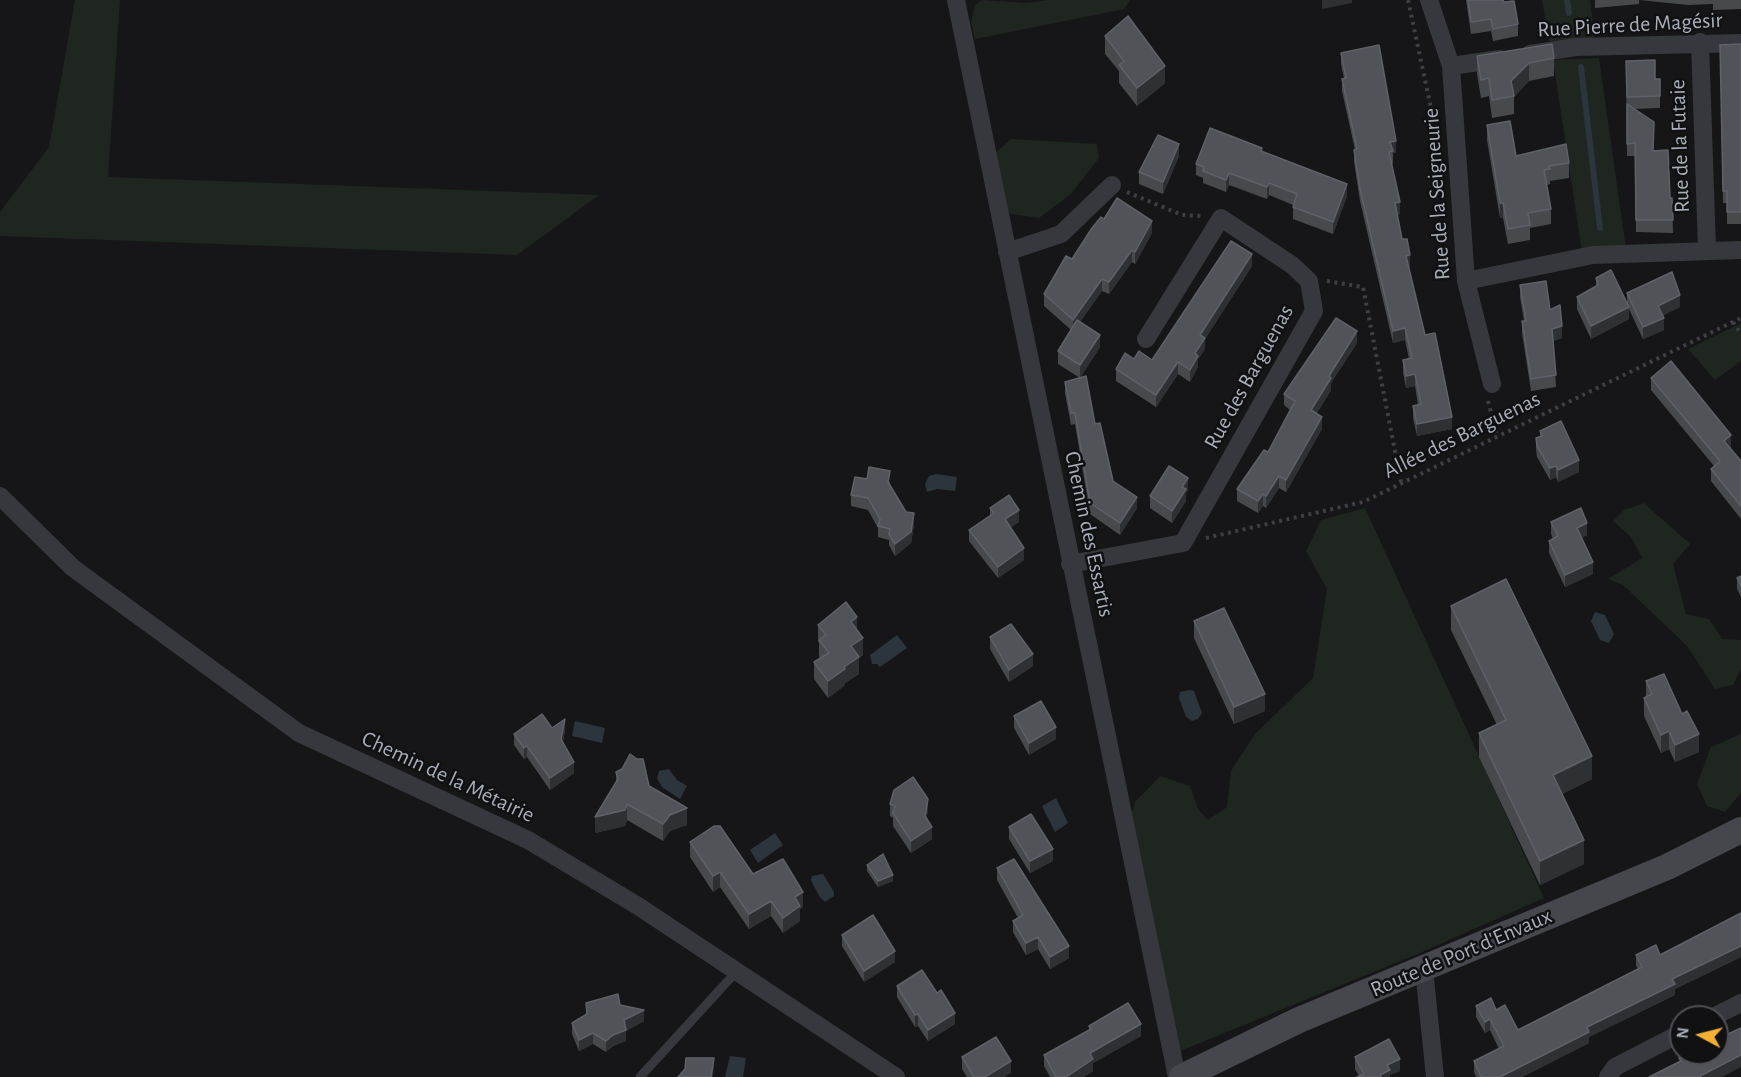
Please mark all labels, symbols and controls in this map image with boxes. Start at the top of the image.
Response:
street label: Rue Pierre de Magésir [1537,7,1723,43]
street label: Rue de la Futaie [1664,79,1696,213]
street label: Rue de la Seigneurie [1418,107,1456,281]
street label: Rue des Barguenas [1199,300,1299,454]
street label: Allée des Barguenas [1379,386,1545,484]
street label: Chemin des Essartis [1059,449,1119,619]
street label: Chemin de la Métairie [357,725,539,829]
street label: Route de Port d'Envaux [1366,903,1556,1003]
north arrow [1669,1005,1729,1065]
text: N [1675,1027,1692,1040]

